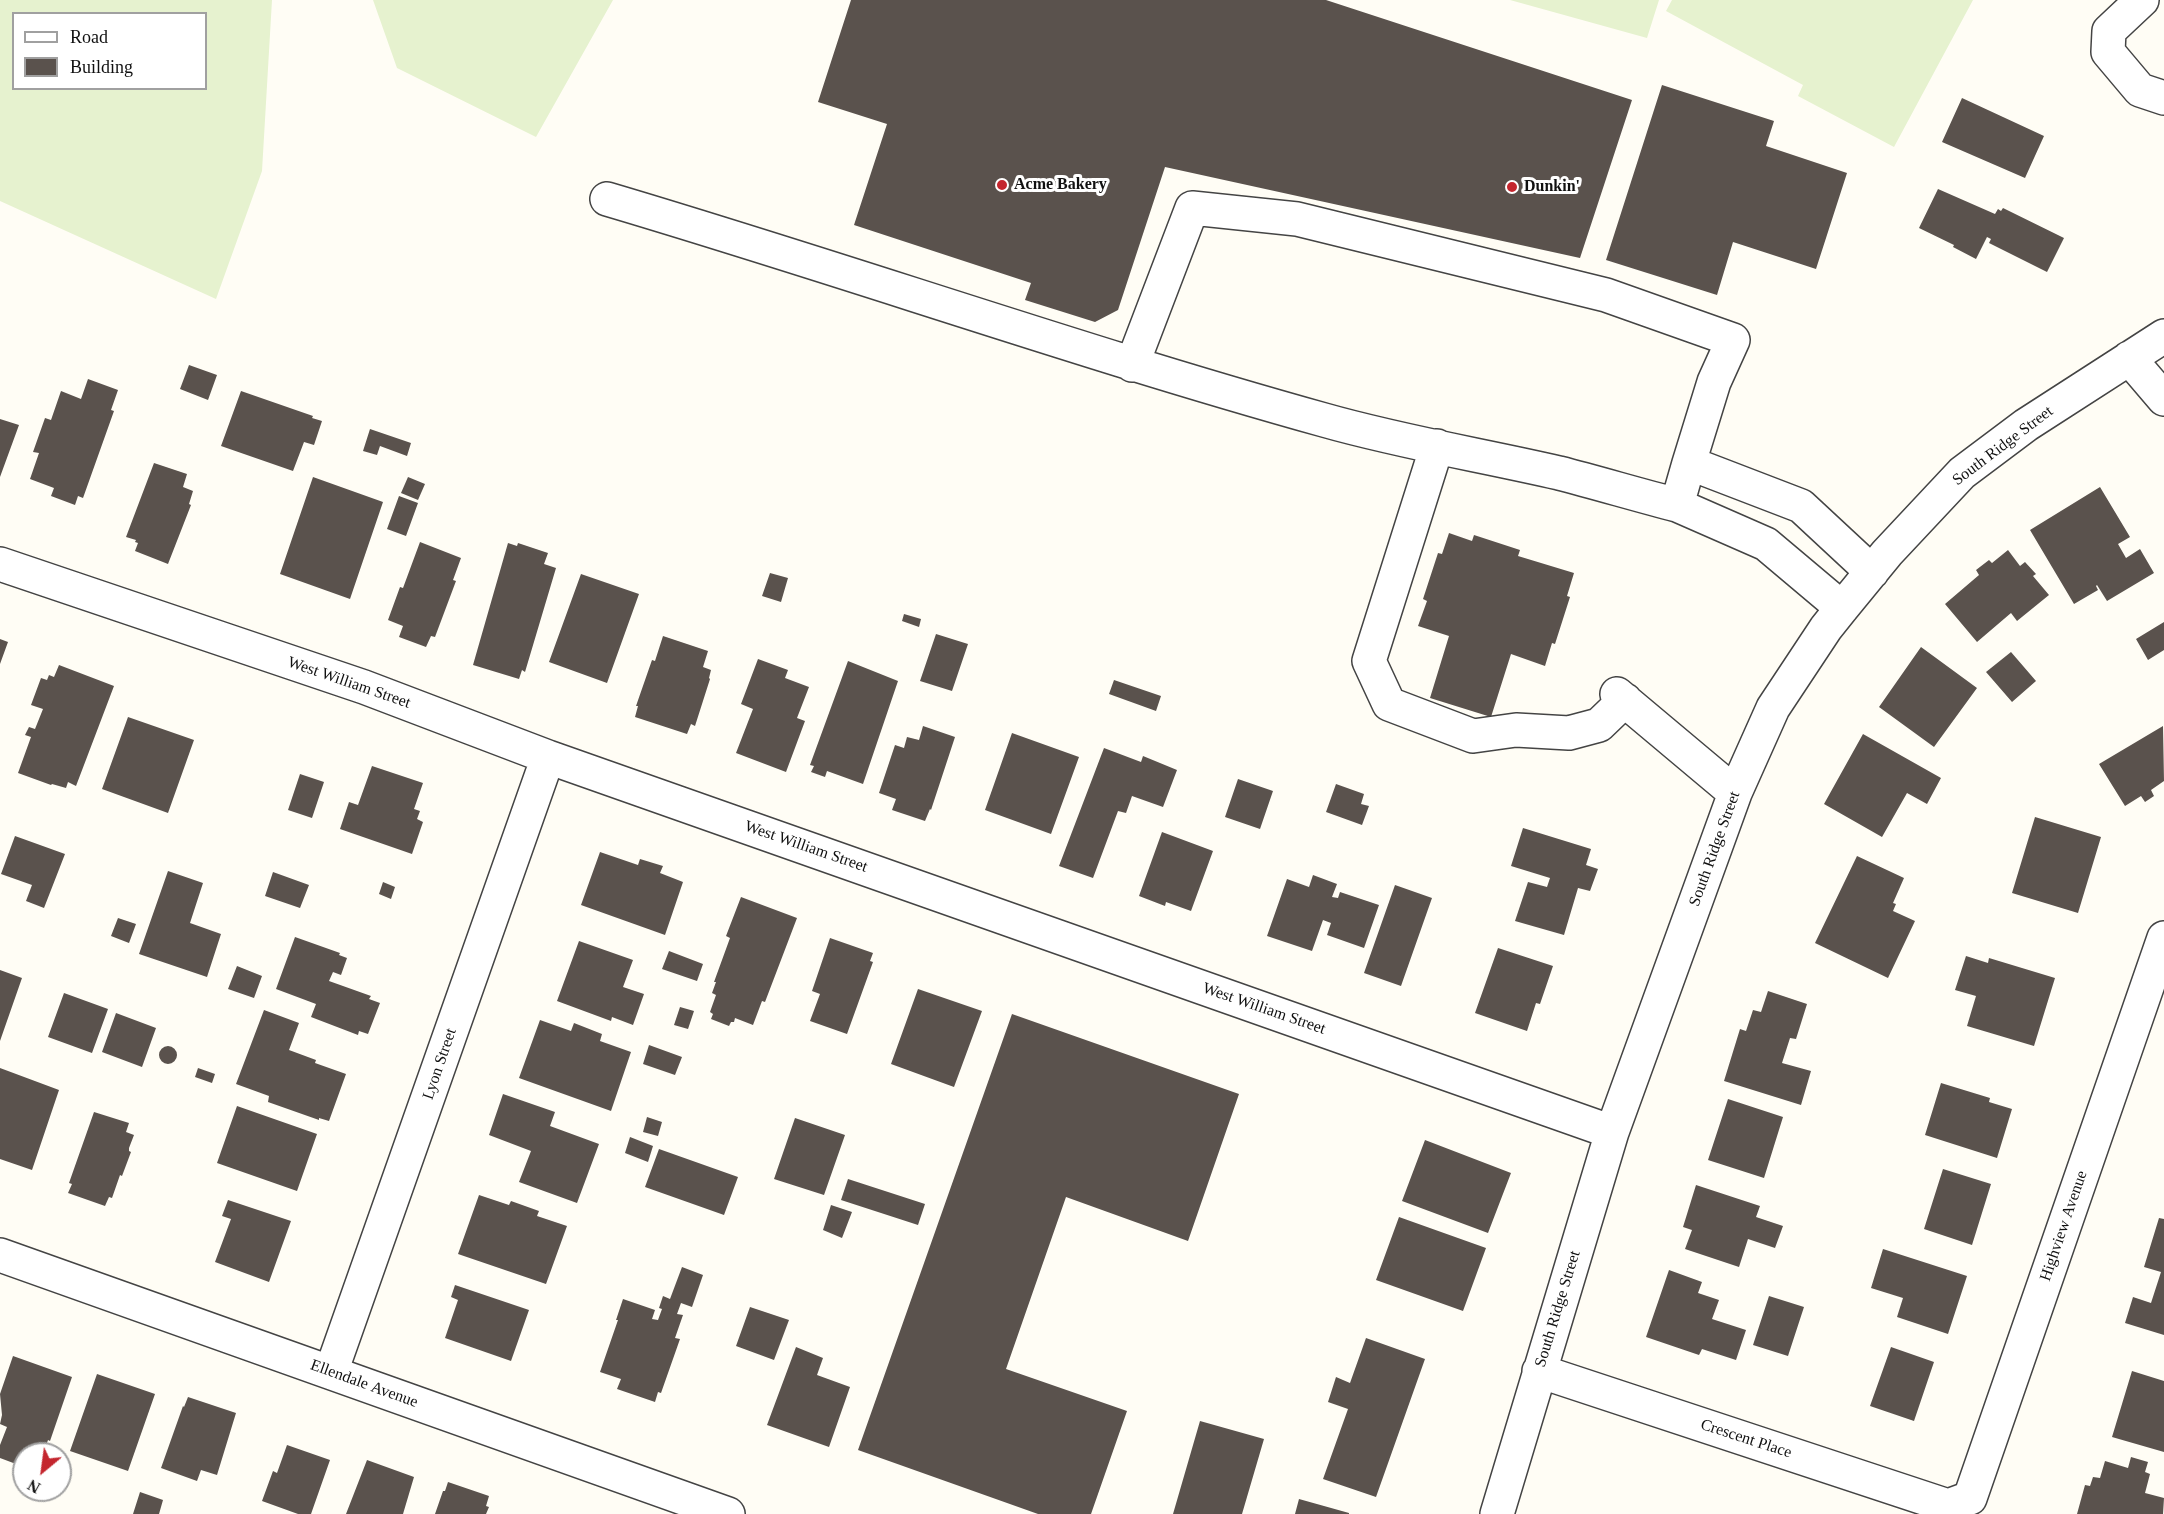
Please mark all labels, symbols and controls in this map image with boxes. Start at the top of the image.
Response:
legend [12,12,207,90]
text: Road [70,27,108,47]
text: Building [70,57,133,77]
place label: Acme Bakery [1014,175,1107,195]
place label: Dunkin' [1524,177,1580,197]
marker: Acme Bakery [995,178,1009,192]
marker: Dunkin' [1505,180,1519,194]
street label: South Ridge Street [1949,402,2057,490]
street label: West William Street [285,653,413,713]
street label: South Ridge Street [1685,789,1745,909]
street label: West William Street [742,817,870,877]
street label: West William Street [1200,979,1328,1039]
street label: Lyon Street [419,1026,461,1102]
street label: Highview Avenue [2036,1168,2092,1284]
street label: South Ridge Street [1531,1248,1585,1370]
street label: Ellendale Avenue [308,1356,420,1412]
street label: Crescent Place [1698,1415,1794,1463]
north arrow [12,1442,72,1502]
text: N [25,1476,43,1497]

